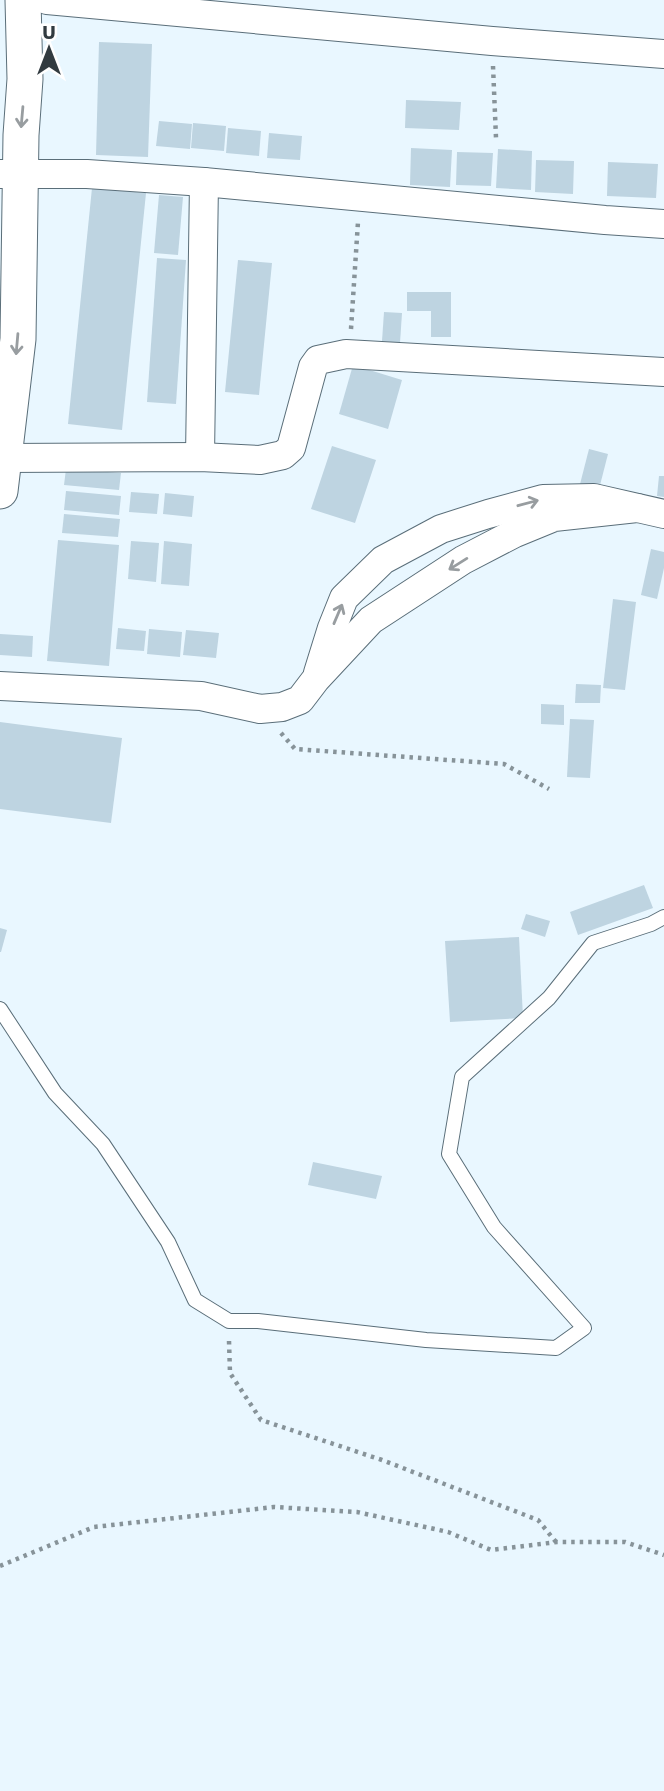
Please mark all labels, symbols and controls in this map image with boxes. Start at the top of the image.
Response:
north arrow [14,14,84,84]
text: U [42,21,56,44]
one-way arrow [15,105,28,128]
one-way arrow [10,333,23,355]
one-way arrow [516,496,539,509]
one-way arrow [448,558,468,572]
one-way arrow [332,604,345,625]

